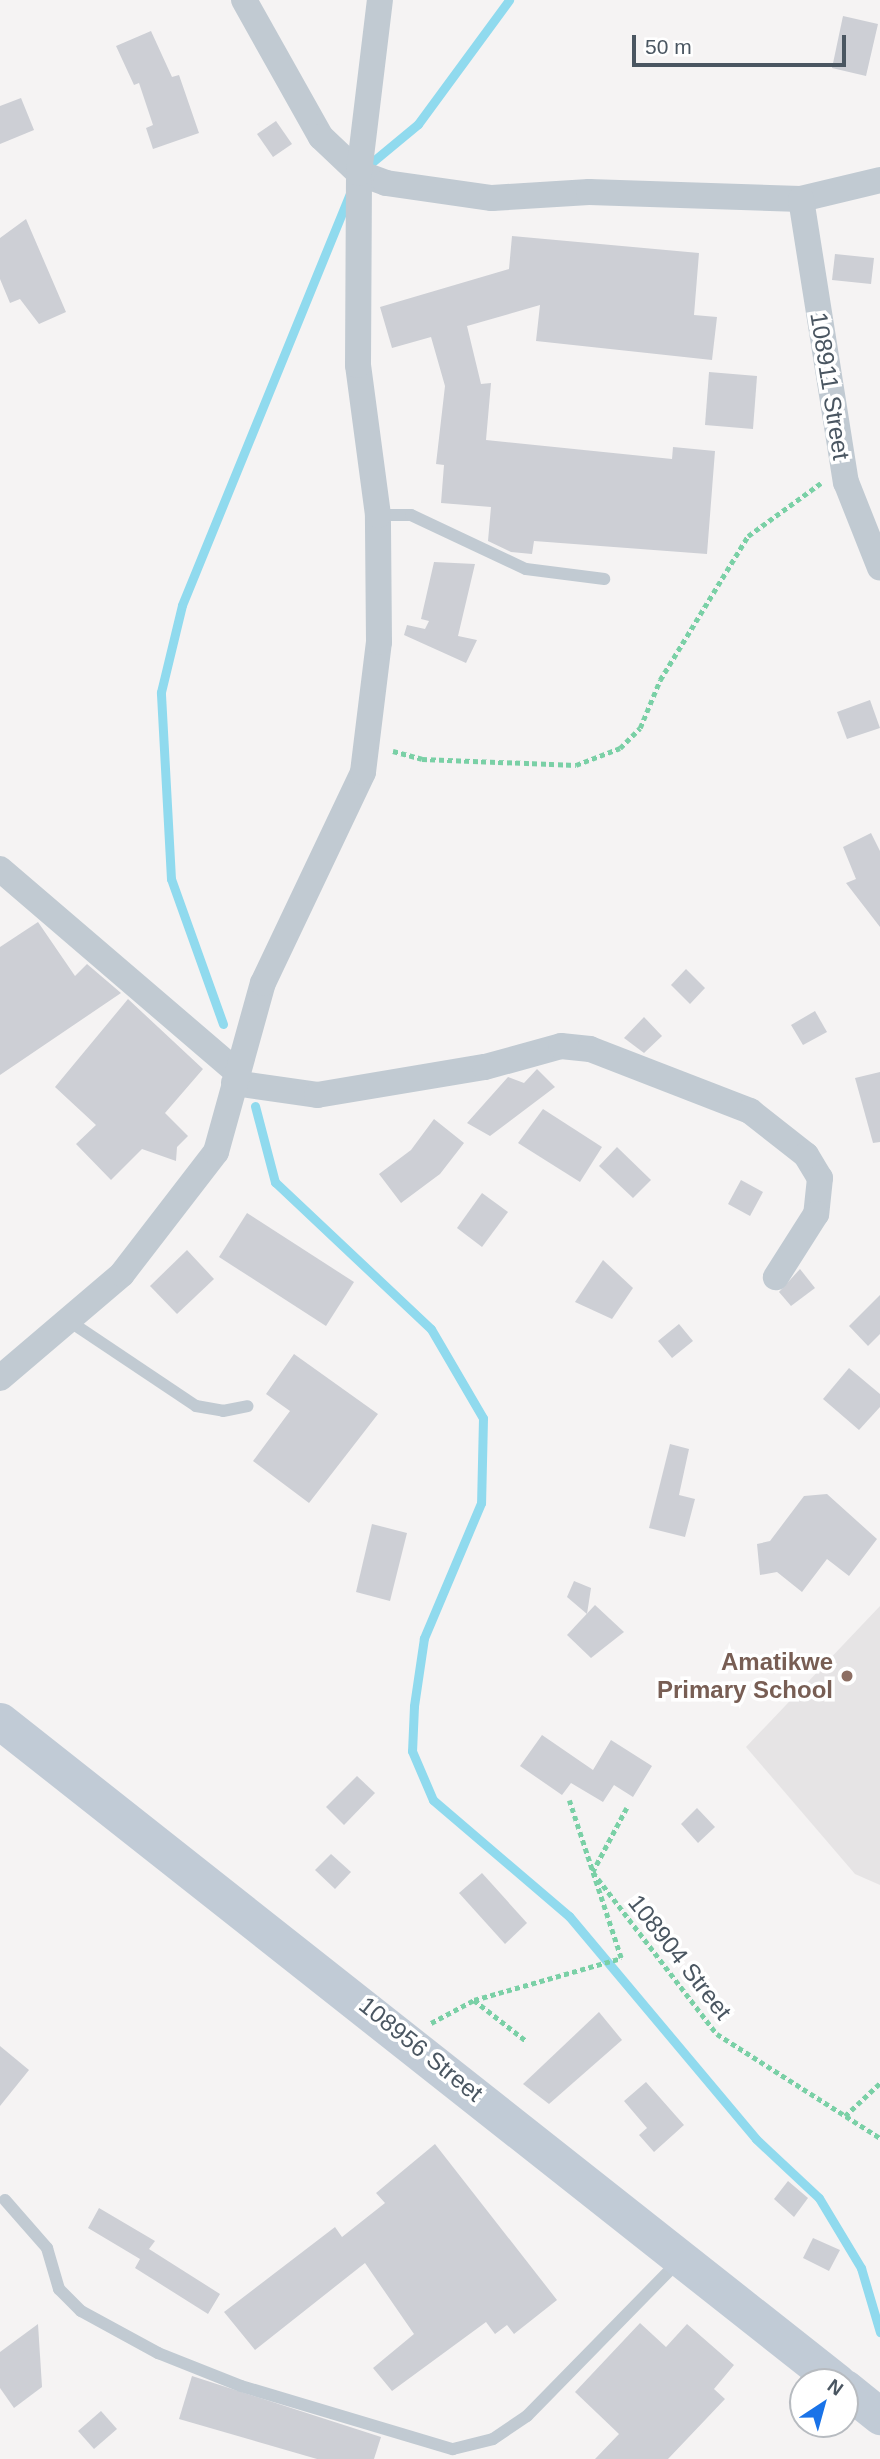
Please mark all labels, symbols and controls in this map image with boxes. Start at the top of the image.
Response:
scale bar [635,21,848,65]
text: 50 m [645,35,692,58]
street label: 108911 Street [804,310,856,462]
place label: Amatikwe Primary School [657,1648,833,1704]
marker: Amatikwe Primary School [839,1668,855,1684]
street label: 108904 Street [622,1889,738,2025]
street label: 108956 Street [353,1990,489,2108]
north arrow [789,2368,859,2438]
text: N [824,2375,847,2400]

